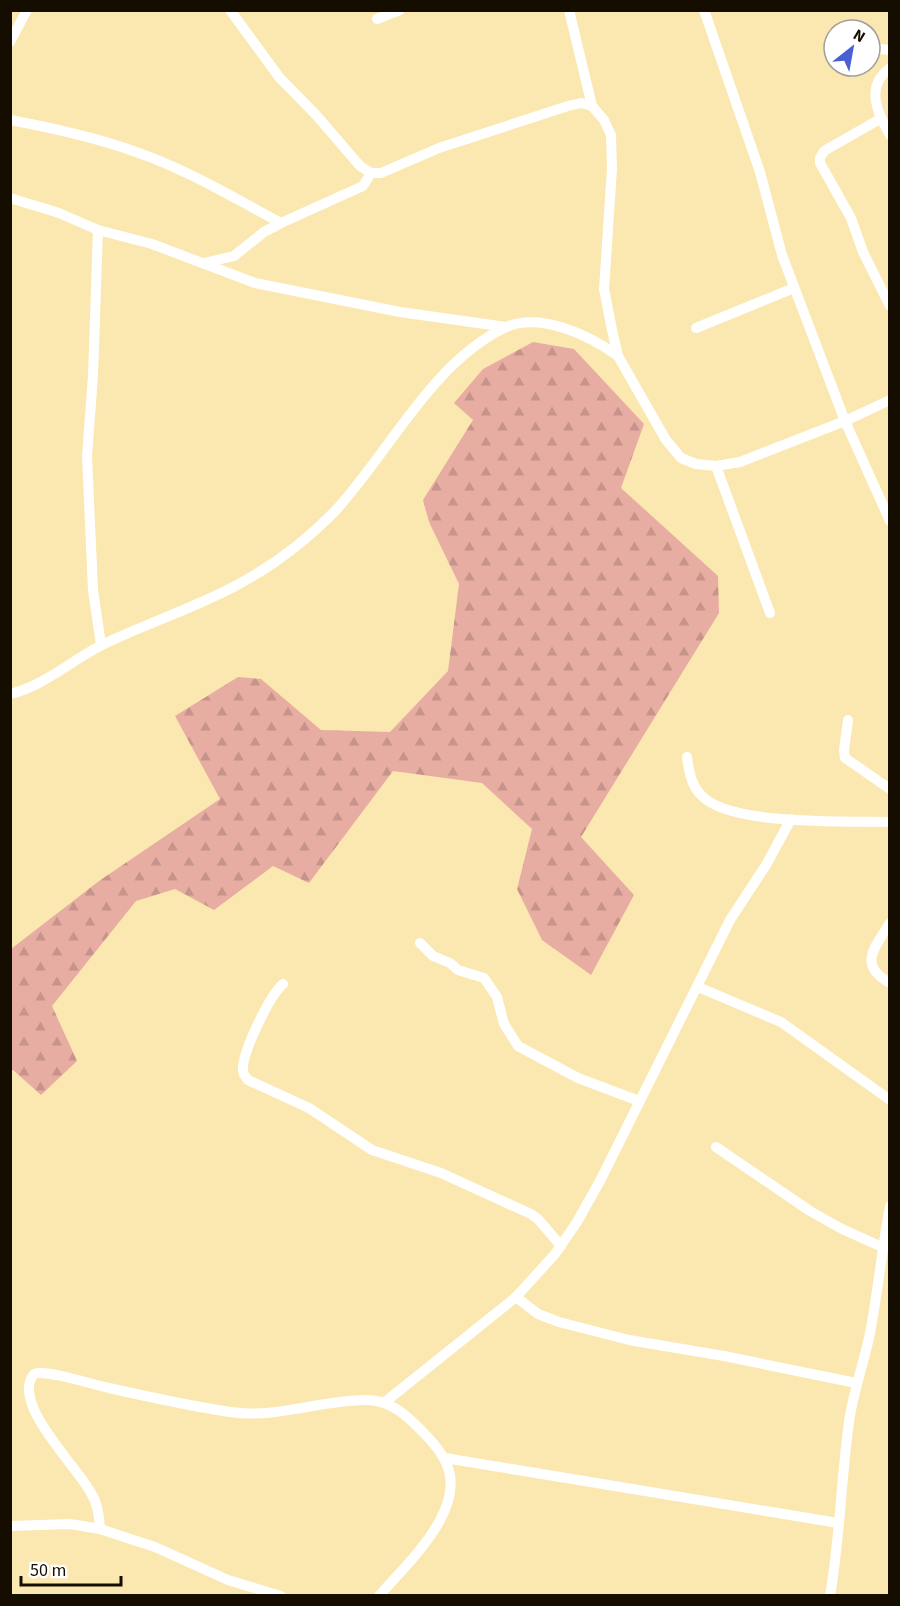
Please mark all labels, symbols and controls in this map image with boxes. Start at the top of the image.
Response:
north arrow [822,18,882,78]
text: N [849,24,869,48]
scale bar [21,1549,122,1587]
text: 50 m [30,1558,66,1583]

